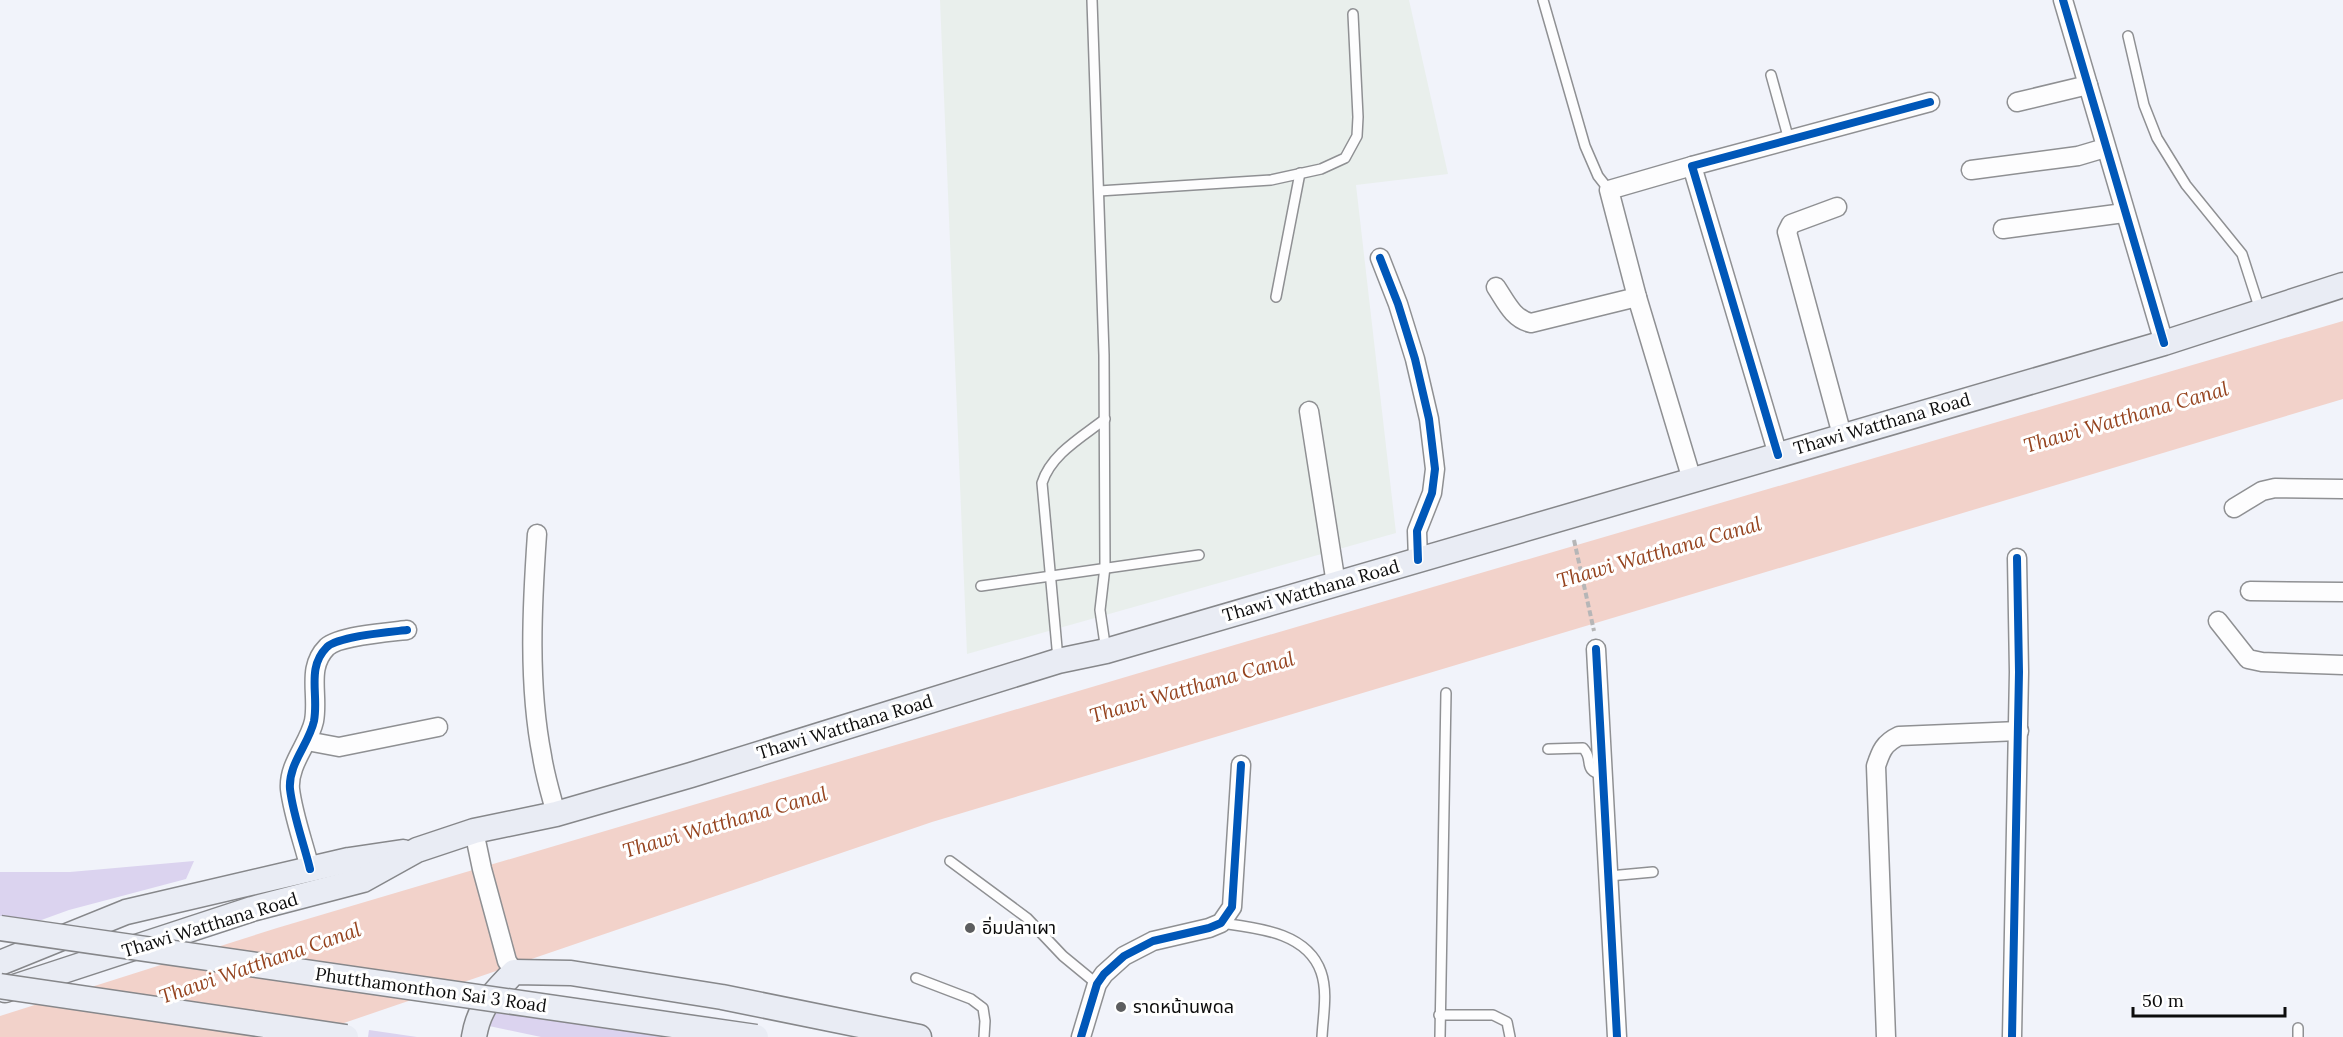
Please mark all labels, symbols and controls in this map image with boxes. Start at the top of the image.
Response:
water label: Thawi Watthana Canal [2021,375,2231,458]
street label: Thawi Watthana Road [1791,387,1973,460]
water label: Thawi Watthana Canal [1554,510,1764,593]
street label: Thawi Watthana Road [1220,554,1402,627]
water label: Thawi Watthana Canal [1087,645,1297,728]
street label: Thawi Watthana Road [754,689,936,764]
water label: Thawi Watthana Canal [620,780,830,863]
street label: Thawi Watthana Road [119,887,301,962]
water label: Thawi Watthana Canal [156,916,364,1009]
place label: อิ่มปลาเผา [982,916,1056,939]
marker: อิ่มปลาเผา [963,921,977,935]
street label: Phutthamonthon Sai 3 Road [314,962,549,1017]
scale bar [2133,980,2284,1018]
text: 50 m [2142,989,2184,1012]
place label: ราดหน้านพดล [1133,995,1234,1018]
marker: ราดหน้านพดล [1114,1000,1128,1014]

